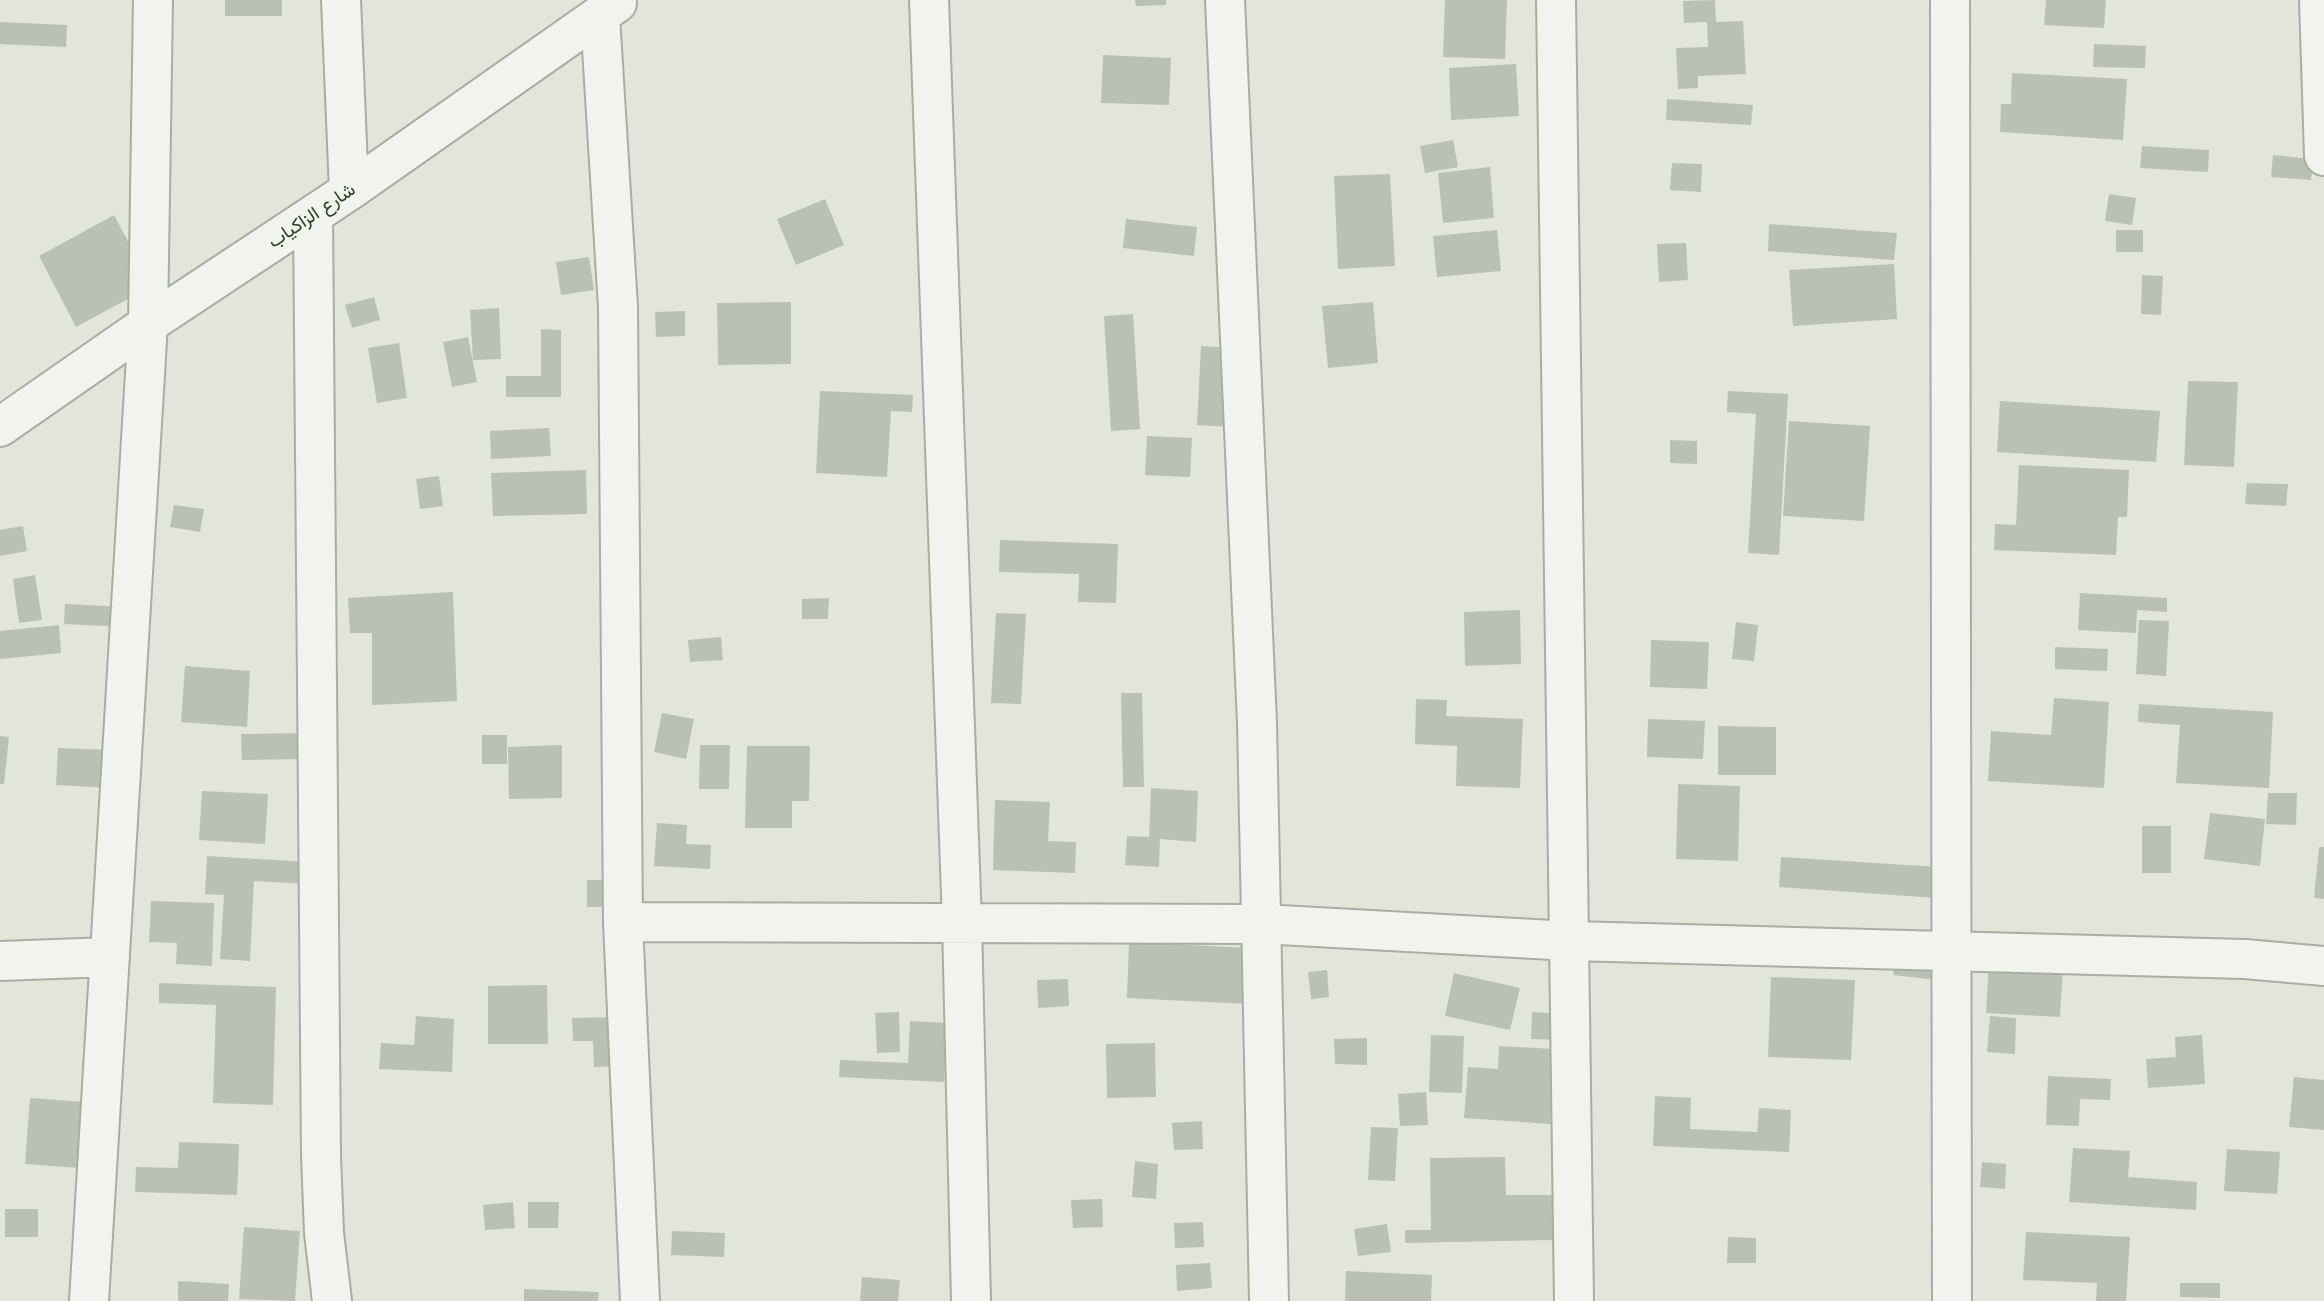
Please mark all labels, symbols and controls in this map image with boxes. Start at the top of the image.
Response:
street label: شارع الزاكياب [264,178,360,254]

